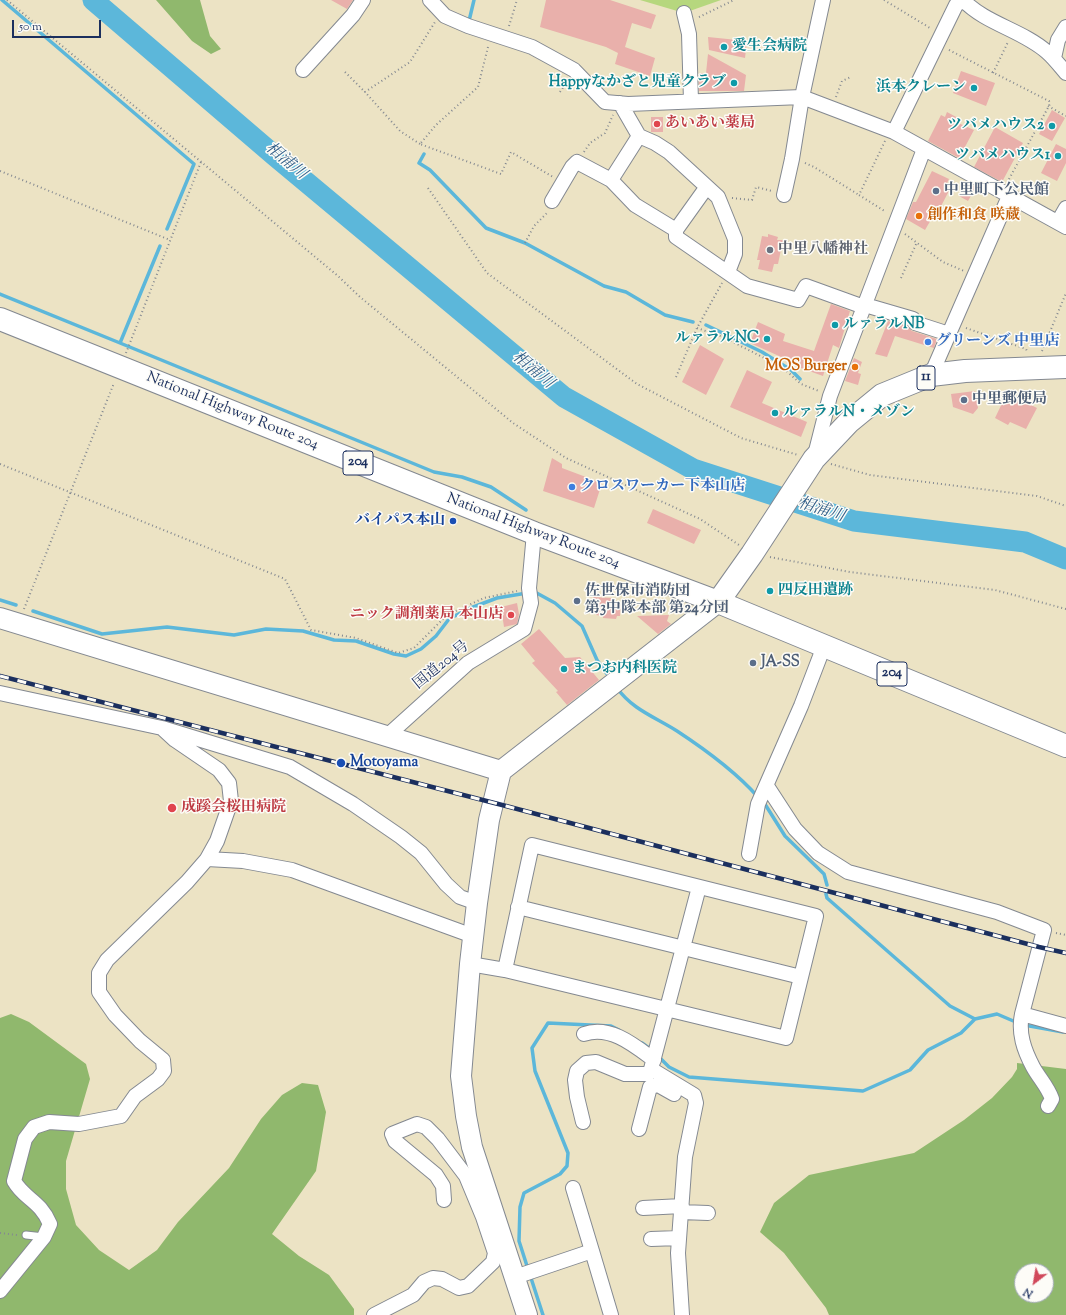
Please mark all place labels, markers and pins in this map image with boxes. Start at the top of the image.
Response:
place label: 愛生会病院 [732,38,807,56]
marker: 愛生会病院 [719,42,729,52]
place label: Happyなかざと児童クラブ [549,74,726,92]
marker: Happyなかざと児童クラブ [729,78,739,88]
place label: 浜本クレーン [876,79,966,97]
marker: 浜本クレーン [969,83,979,93]
place label: あいあい薬局 [665,115,755,133]
place label: ツバメハウス2 [947,117,1044,135]
marker: あいあい薬局 [652,119,662,129]
marker: ツバメハウス2 [1047,121,1057,131]
place label: ツバメハウス1 [955,147,1050,165]
marker: ツバメハウス1 [1053,151,1063,161]
place label: 中里町下公民館 [944,182,1049,200]
marker: 中里町下公民館 [931,186,941,196]
place label: 創作和食 咲蔵 [927,207,1020,225]
marker: 創作和食 咲蔵 [914,211,924,221]
place label: 中里八幡神社 [778,241,868,259]
marker: 中里八幡神社 [765,245,775,255]
place label: ルァラルNB [843,316,924,334]
marker: ルァラルNB [830,320,840,330]
place label: ルァラルNC [675,330,759,348]
place label: グリーンズ 中里店 [936,333,1059,351]
marker: ルァラルNC [762,334,772,344]
marker: グリーンズ 中里店 [923,337,933,347]
place label: MOS Burger [765,358,847,376]
marker: MOS Burger [850,362,860,372]
place label: 中里郵便局 [972,391,1047,409]
marker: 中里郵便局 [959,395,969,405]
place label: ルァラルN・メゾン [783,404,915,422]
marker: ルァラルN・メゾン [770,408,780,418]
place label: クロスワーカー下本山店 [580,478,745,496]
marker: クロスワーカー下本山店 [567,482,577,492]
place label: バイパス本山 [355,512,445,530]
marker: バイパス本山 [448,516,458,526]
place label: 四反田遺跡 [778,582,853,600]
place label: 佐世保市消防団 第3中隊本部 第24分団 [585,583,729,618]
marker: 四反田遺跡 [765,586,775,596]
marker: 佐世保市消防団 第3中隊本部 第24分団 [572,596,582,606]
place label: ニック調剤薬局 本山店 [350,606,503,624]
marker: ニック調剤薬局 本山店 [506,610,516,620]
place label: JA-SS [761,654,800,672]
marker: JA-SS [748,658,758,668]
place label: まつお内科医院 [572,660,677,678]
marker: まつお内科医院 [559,664,569,674]
place label: Motoyama [350,754,418,772]
marker: Motoyama [335,757,347,769]
place label: 成蹊会桜田病院 [181,799,286,817]
marker: 成蹊会桜田病院 [166,802,178,814]

